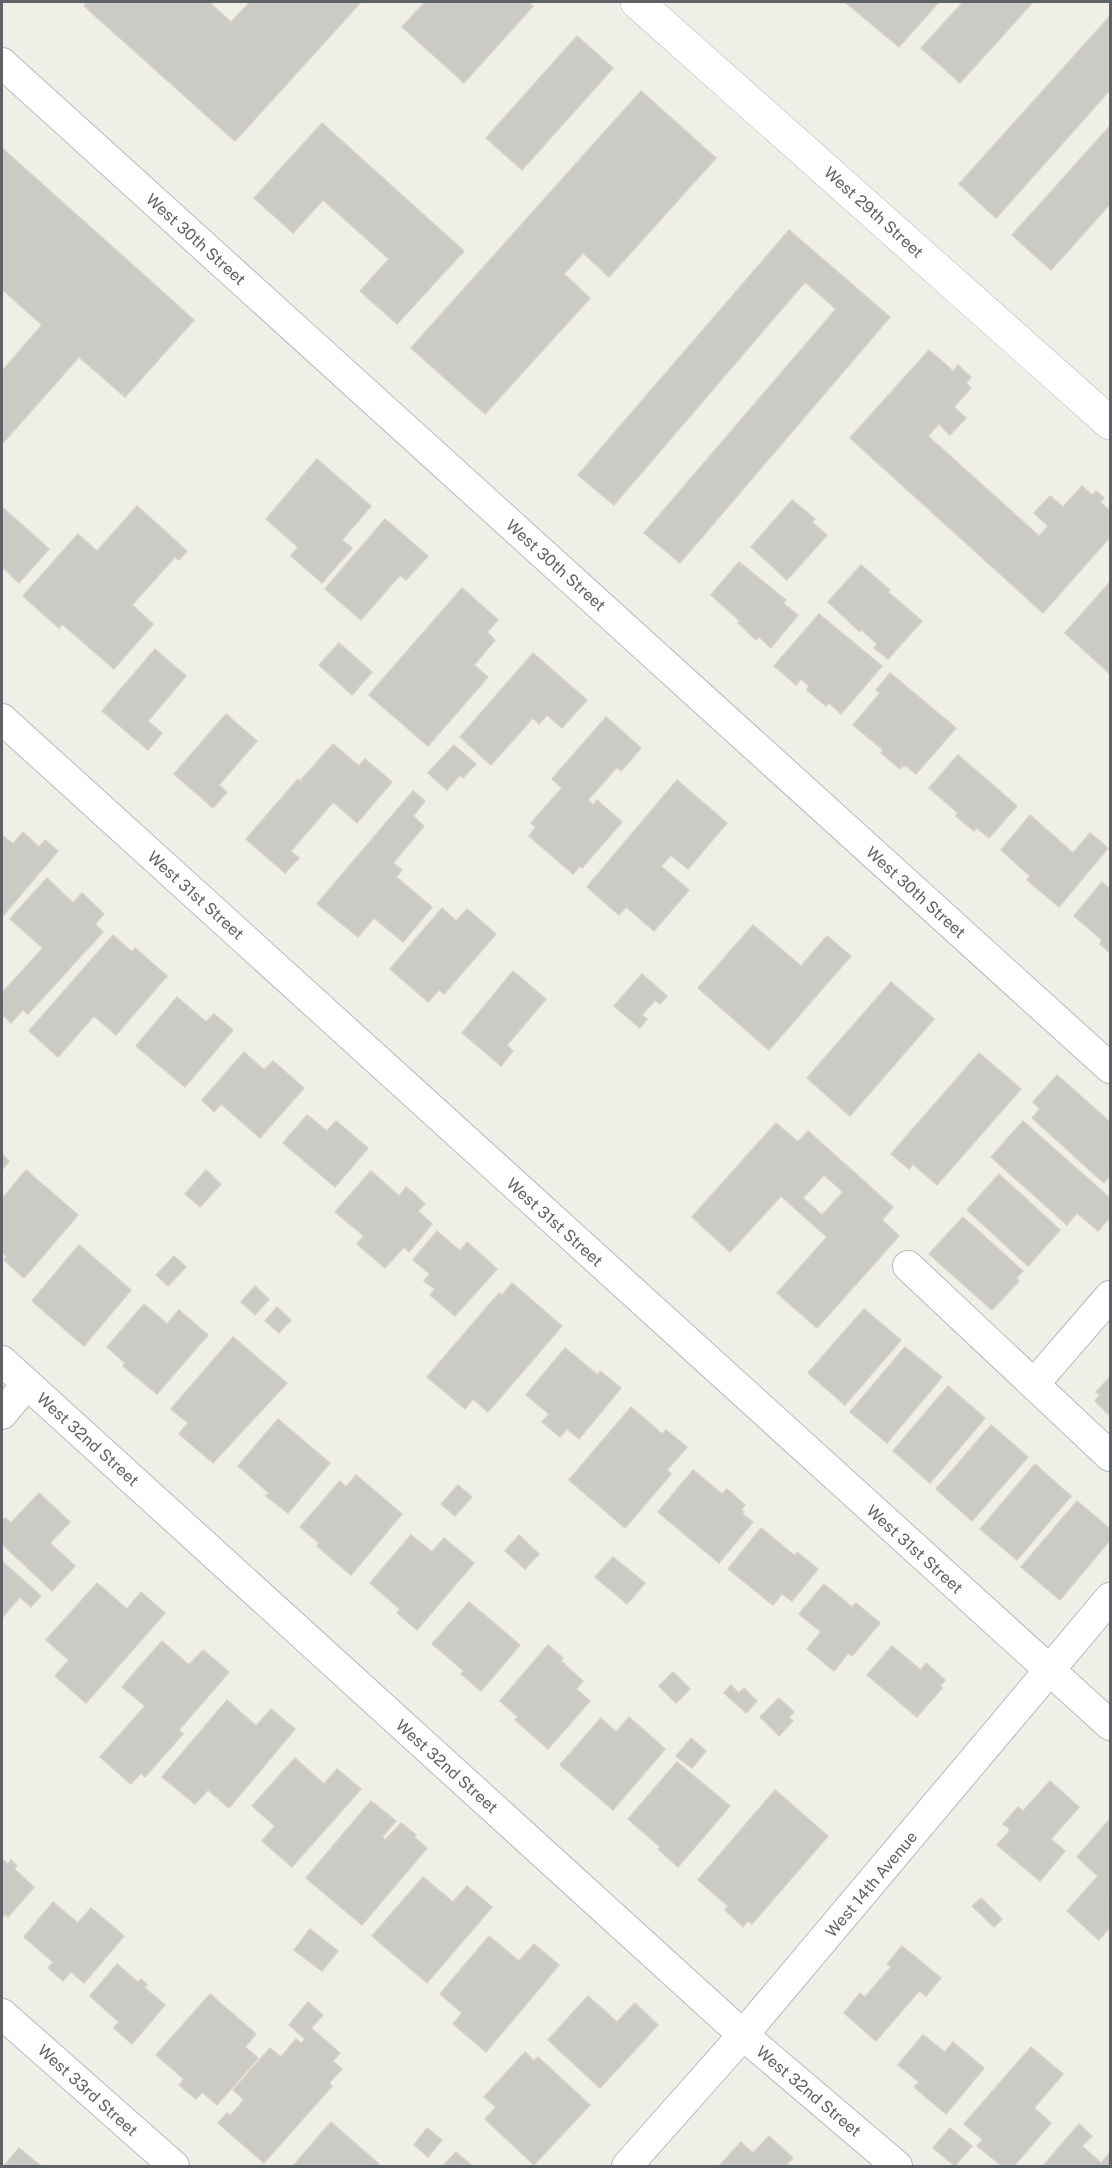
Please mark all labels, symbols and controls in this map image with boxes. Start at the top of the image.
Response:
street label: West 29th Street [820,163,927,262]
street label: West 30th Street [142,190,249,289]
street label: West 30th Street [502,516,609,615]
street label: West 30th Street [862,843,969,942]
street label: West 31st Street [144,847,248,944]
street label: West 31st Street [503,1174,607,1271]
street label: West 32nd Street [33,1389,143,1490]
street label: West 31st Street [863,1501,967,1598]
street label: West 32nd Street [392,1716,502,1817]
street label: West 14th Avenue [822,1827,921,1941]
street label: West 33rd Street [34,2041,142,2140]
street label: West 32nd Street [753,2042,865,2141]

